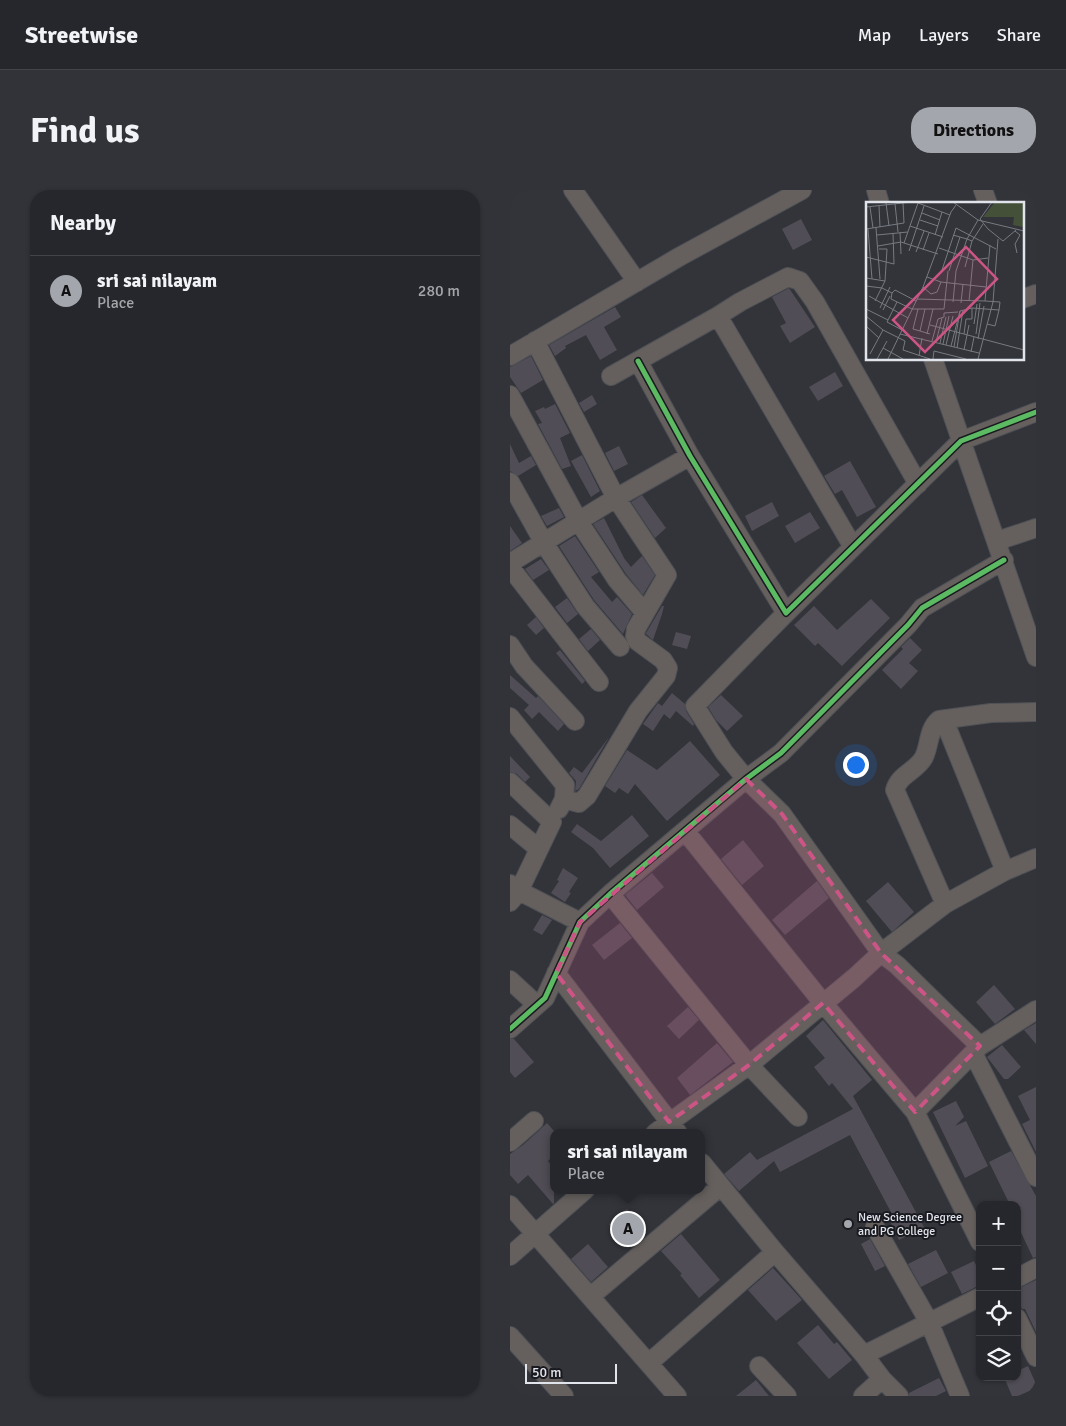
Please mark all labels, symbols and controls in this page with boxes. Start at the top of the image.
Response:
text: Streetwise [25,20,138,50]
text: Map [858,24,891,46]
text: Layers [919,24,969,46]
text: Share [997,24,1041,46]
button: Directions [911,107,1036,153]
text: Find us [30,109,140,152]
inset map [866,202,1024,360]
text: Nearby [50,210,116,236]
text: sri sai nilayam [97,269,217,293]
text: A [61,281,71,301]
text: 280 m [418,281,460,301]
text: Place [97,293,134,313]
your location [843,752,869,778]
popup [550,1129,705,1194]
text: sri sai nilayam [567,1140,688,1164]
text: Place [567,1164,605,1184]
map controls [976,1201,1021,1381]
button: + [976,1201,1021,1246]
pin: A [612,1210,644,1248]
place label: New Science Degree and PG College [858,1210,962,1239]
marker: New Science Degree and PG College [842,1218,854,1230]
button: − [976,1246,1021,1291]
button: locate [976,1291,1021,1336]
button: layers [976,1336,1021,1381]
scale bar [525,1361,618,1384]
text: 50 m [532,1364,561,1381]

